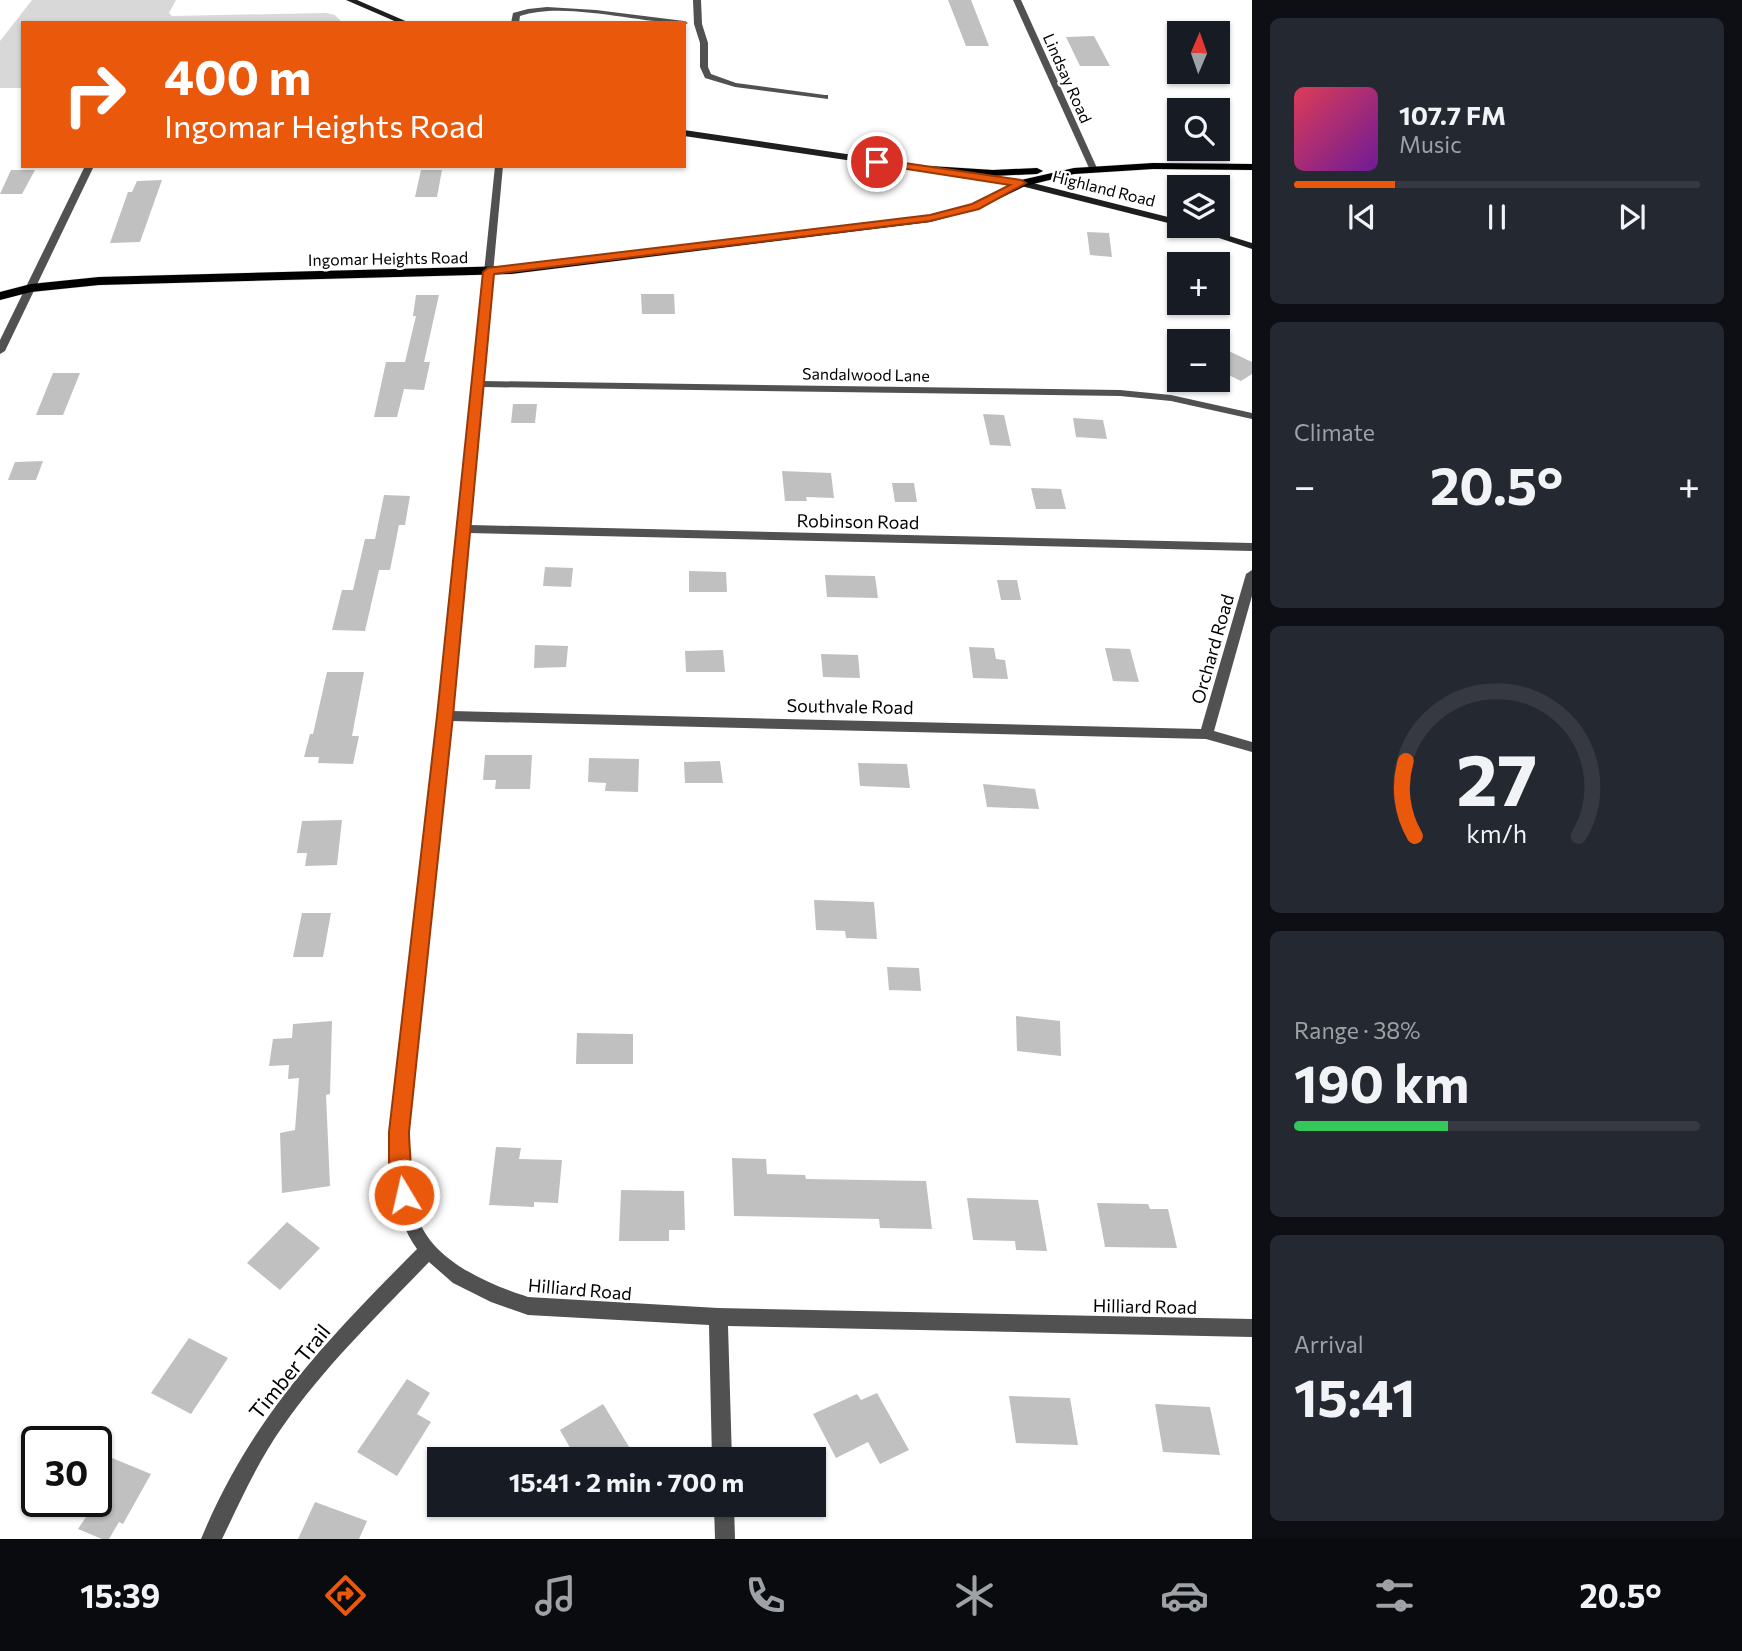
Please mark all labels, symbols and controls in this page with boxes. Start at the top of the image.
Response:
north arrow [1167,21,1230,84]
map controls [1167,21,1230,392]
street label: Lindsay Road [1040,30,1096,126]
text: 400 m [164,45,311,105]
icon: right [49,49,140,140]
button: search [1167,98,1230,161]
text: 107.7 FM [1399,99,1506,130]
text: Ingomar Heights Road [164,105,484,145]
text: Music [1399,130,1462,158]
pin [847,132,907,192]
icon: arrive [858,143,896,181]
street label: Highland Road [1051,166,1157,210]
button: layers [1167,175,1230,238]
icon: previous [1343,198,1381,236]
icon: pause [1478,198,1516,236]
icon: next [1613,198,1651,236]
street label: Ingomar Heights Road [308,247,468,269]
button: + [1167,252,1230,315]
button: − [1167,329,1230,392]
street label: Sandalwood Lane [802,363,930,385]
text: Climate [1294,418,1375,446]
text: 20.5° [1430,452,1563,516]
text: − [1294,461,1316,508]
text: + [1678,461,1700,508]
street label: Robinson Road [797,509,919,533]
street label: Orchard Road [1186,592,1238,706]
street label: Southvale Road [786,694,914,718]
text: 27 [1457,732,1537,821]
text: km/h [1467,817,1527,847]
text: Range · 38% [1294,1016,1421,1044]
text: 190 km [1294,1050,1469,1114]
position arrow [367,1158,441,1232]
street label: Hilliard Road [527,1274,633,1304]
street label: Hilliard Road [1093,1294,1197,1318]
street label: Timber Trail [243,1319,335,1423]
text: Arrival [1294,1330,1364,1358]
text: 15:41 [1294,1364,1415,1428]
speed limit sign: 30 [21,1426,112,1517]
text: 15:41 · 2 min · 700 m [509,1466,744,1497]
icon: directions [321,1571,370,1620]
icon: music [531,1571,580,1620]
icon: phone [741,1571,790,1620]
icon: climate [950,1571,999,1620]
icon: car [1160,1571,1209,1620]
icon: filters [1370,1571,1419,1620]
text: 15:39 [80,1575,160,1615]
text: 20.5° [1579,1575,1662,1615]

